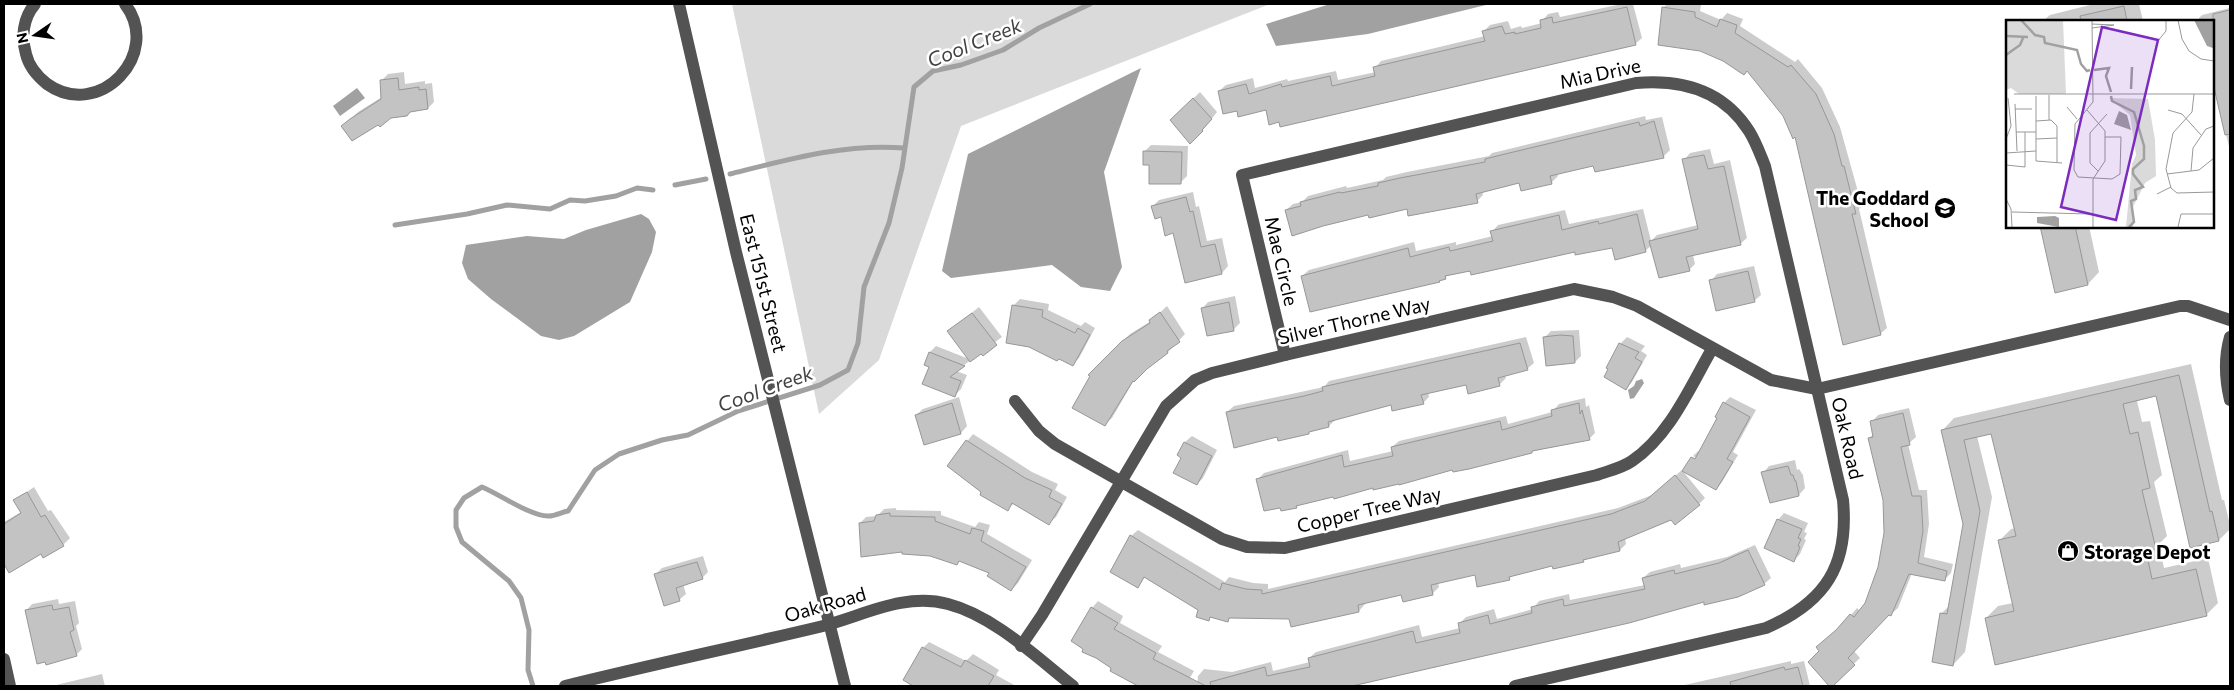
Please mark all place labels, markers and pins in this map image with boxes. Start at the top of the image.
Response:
place label: The Goddard School [1816,186,1929,231]
school or university icon: The Goddard School [1933,196,1957,220]
shop icon: Storage Depot [2056,539,2080,563]
place label: Storage Depot [2084,540,2211,563]

